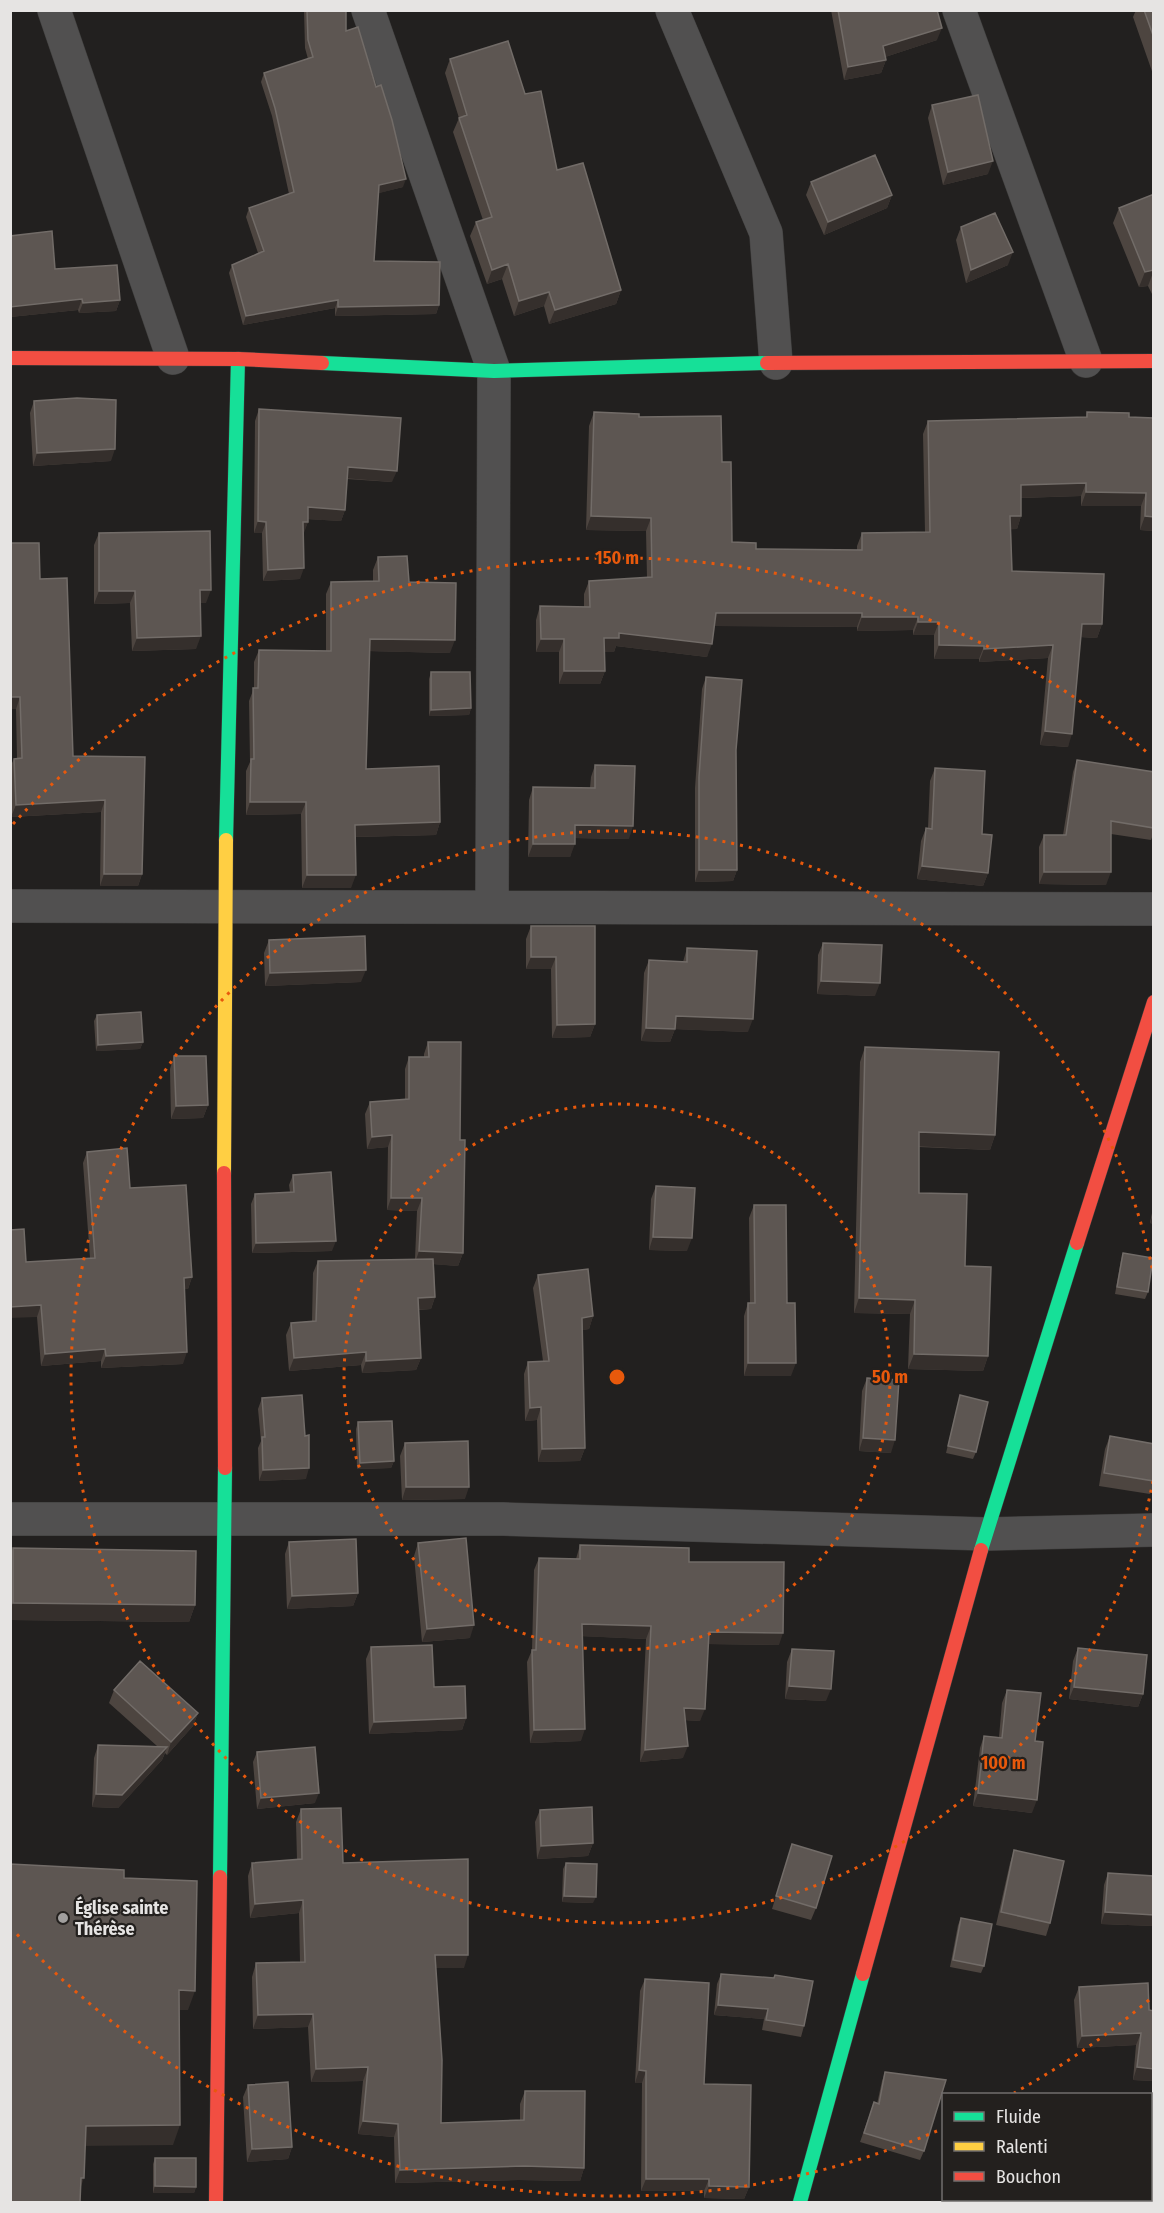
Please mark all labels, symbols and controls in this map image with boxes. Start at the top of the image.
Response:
text: 150 m [595,547,639,569]
text: 50 m [872,1366,908,1388]
centre of rings [607,1367,627,1387]
text: 100 m [981,1752,1025,1774]
place label: Église sainte Thérèse [75,1896,168,1940]
marker: Église sainte Thérèse [56,1911,70,1925]
legend [942,2093,1152,2201]
text: Fluide [996,2106,1041,2128]
text: Ralenti [996,2136,1048,2158]
text: Bouchon [996,2166,1061,2188]

